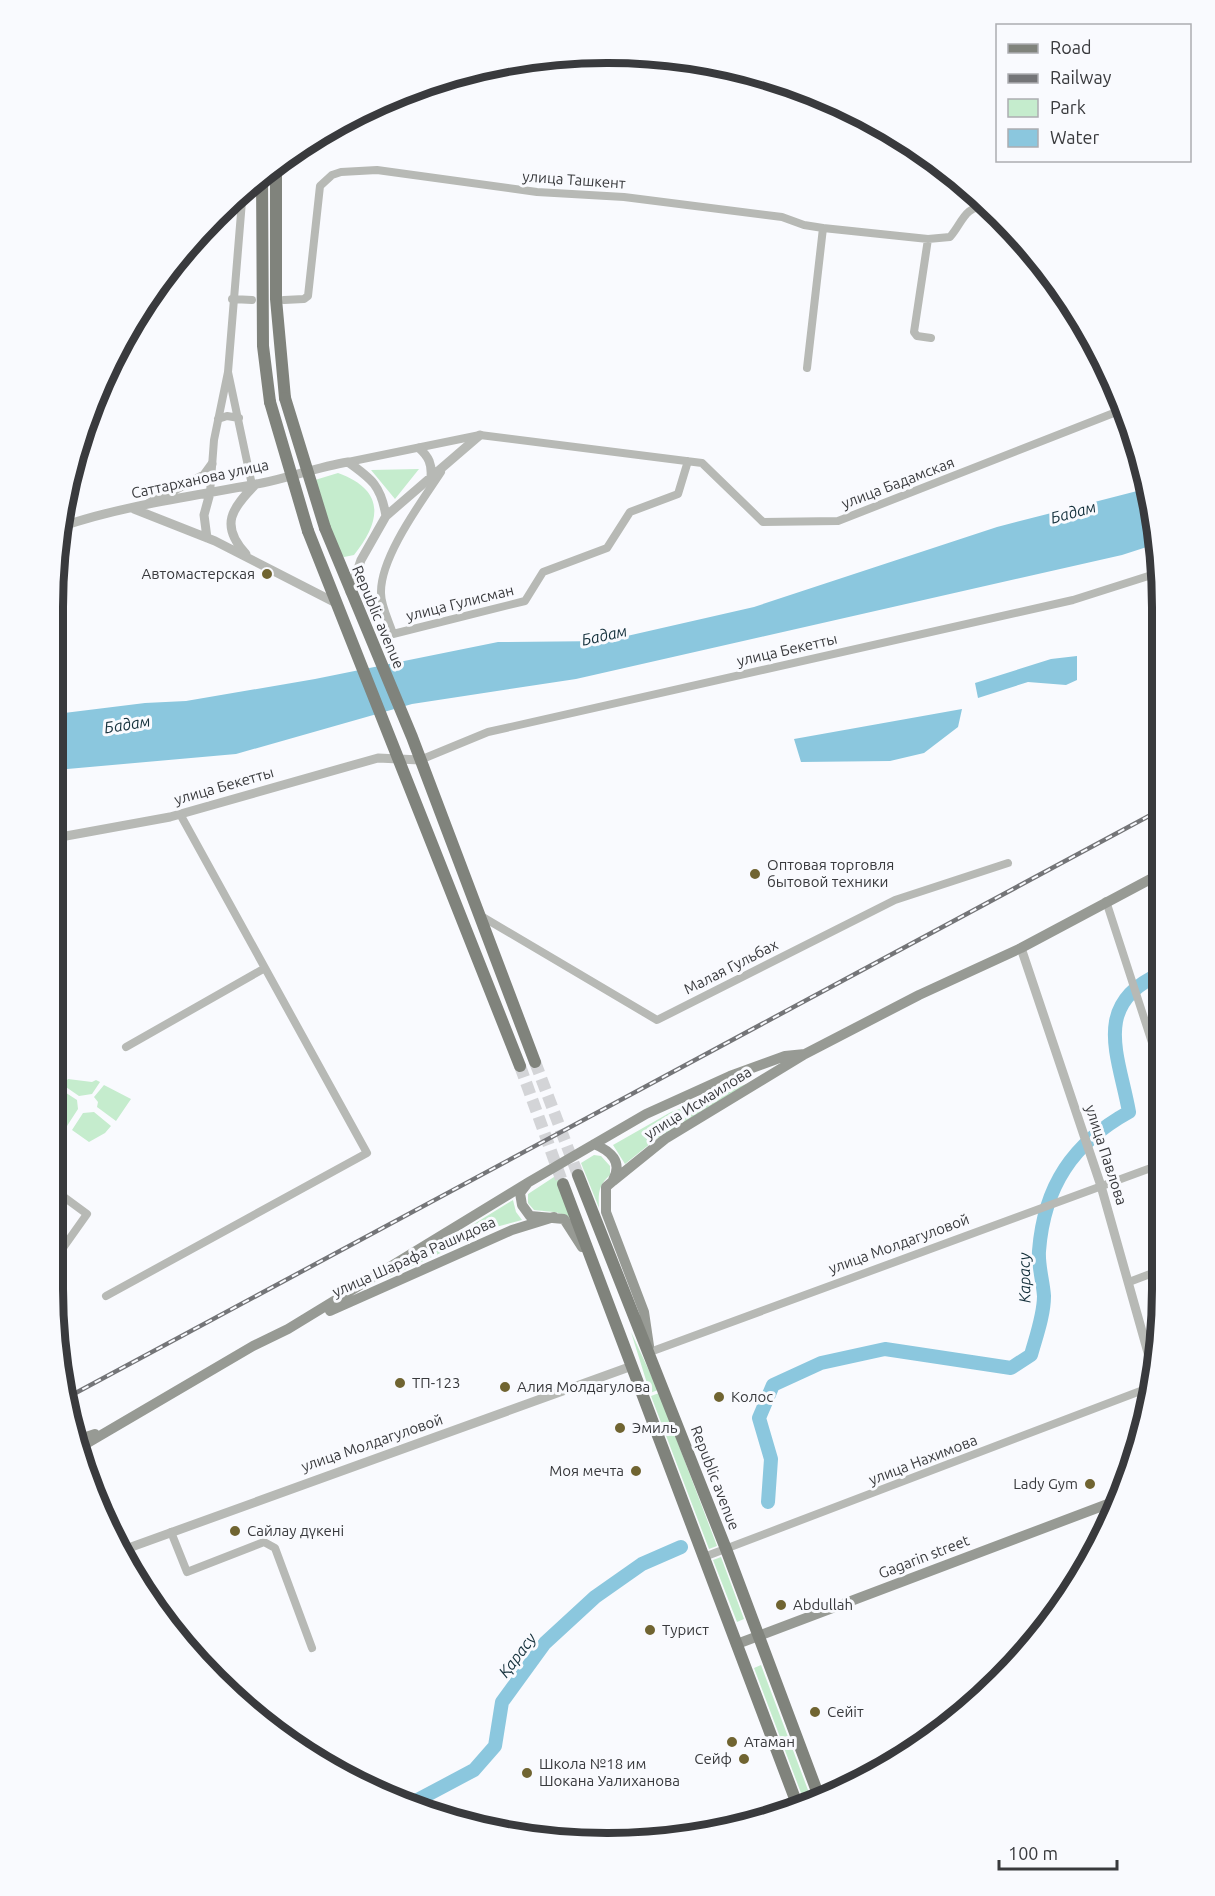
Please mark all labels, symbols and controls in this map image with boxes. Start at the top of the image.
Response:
legend [996,24,1191,162]
text: Road [1050,37,1092,57]
text: Railway [1050,67,1112,87]
text: Park [1050,97,1086,117]
text: Water [1050,127,1100,147]
street label: улица Ташкент [522,167,626,192]
street label: улица Бадамская [839,453,957,512]
street label: Саттарханова улица [130,456,270,501]
water label: Бадам [1048,497,1098,527]
street label: Republic avenue [349,563,408,671]
place label: Автомастерская [142,565,255,582]
marker: Автомастерская [260,567,274,581]
street label: улица Гулисман [404,581,515,624]
water label: Бадам [580,621,629,649]
street label: улица Бекетты [735,630,839,669]
water label: Бадам [103,711,151,737]
street label: улица Бекетты [172,763,276,808]
place label: Оптовая торговля бытовой техники [767,856,894,890]
marker: Оптовая торговля бытовой техники [748,867,762,881]
street label: Малая Гульбах [681,935,781,998]
street label: улица Исмаилова [641,1063,754,1142]
street label: улица Павлова [1082,1103,1131,1207]
street label: улица Молдагуловой [826,1210,971,1277]
street label: улица Шарафа Рашидова [330,1213,498,1300]
water label: Карасу [1015,1252,1033,1303]
place label: ТП-123 [412,1374,460,1391]
marker: ТП-123 [393,1376,407,1390]
place label: Алия Молдагулова [517,1378,650,1395]
marker: Алия Молдагулова [498,1380,512,1394]
place label: Колос [731,1388,773,1405]
marker: Колос [712,1390,726,1404]
street label: улица Молдагуловой [299,1410,445,1475]
place label: Эмиль [632,1419,678,1436]
marker: Эмиль [613,1421,627,1435]
street label: Republic avenue [688,1423,743,1532]
street label: улица Нахимова [866,1431,979,1488]
place label: Моя мечта [549,1462,624,1479]
marker: Моя мечта [629,1464,643,1478]
place label: Lady Gym [1013,1475,1078,1492]
marker: Lady Gym [1083,1477,1097,1491]
place label: Сайлау дүкені [247,1522,344,1539]
marker: Сайлау дүкені [228,1524,242,1538]
street label: Gagarin street [876,1531,972,1582]
place label: Аbdullah [793,1596,853,1613]
marker: Аbdullah [774,1598,788,1612]
place label: Турист [662,1621,709,1638]
marker: Турист [643,1623,657,1637]
water label: Қарасу [495,1629,540,1681]
place label: Сейіт [827,1703,864,1720]
marker: Сейіт [808,1705,822,1719]
place label: Атаман [744,1733,795,1750]
marker: Атаман [725,1735,739,1749]
place label: Сейф [694,1750,732,1767]
marker: Сейф [737,1752,751,1766]
place label: Школа №18 им Шокана Уалиханова [539,1755,680,1789]
marker: Школа №18 им Шокана Уалиханова [520,1766,534,1780]
scale bar [999,1833,1118,1871]
text: 100 m [1008,1843,1058,1863]

